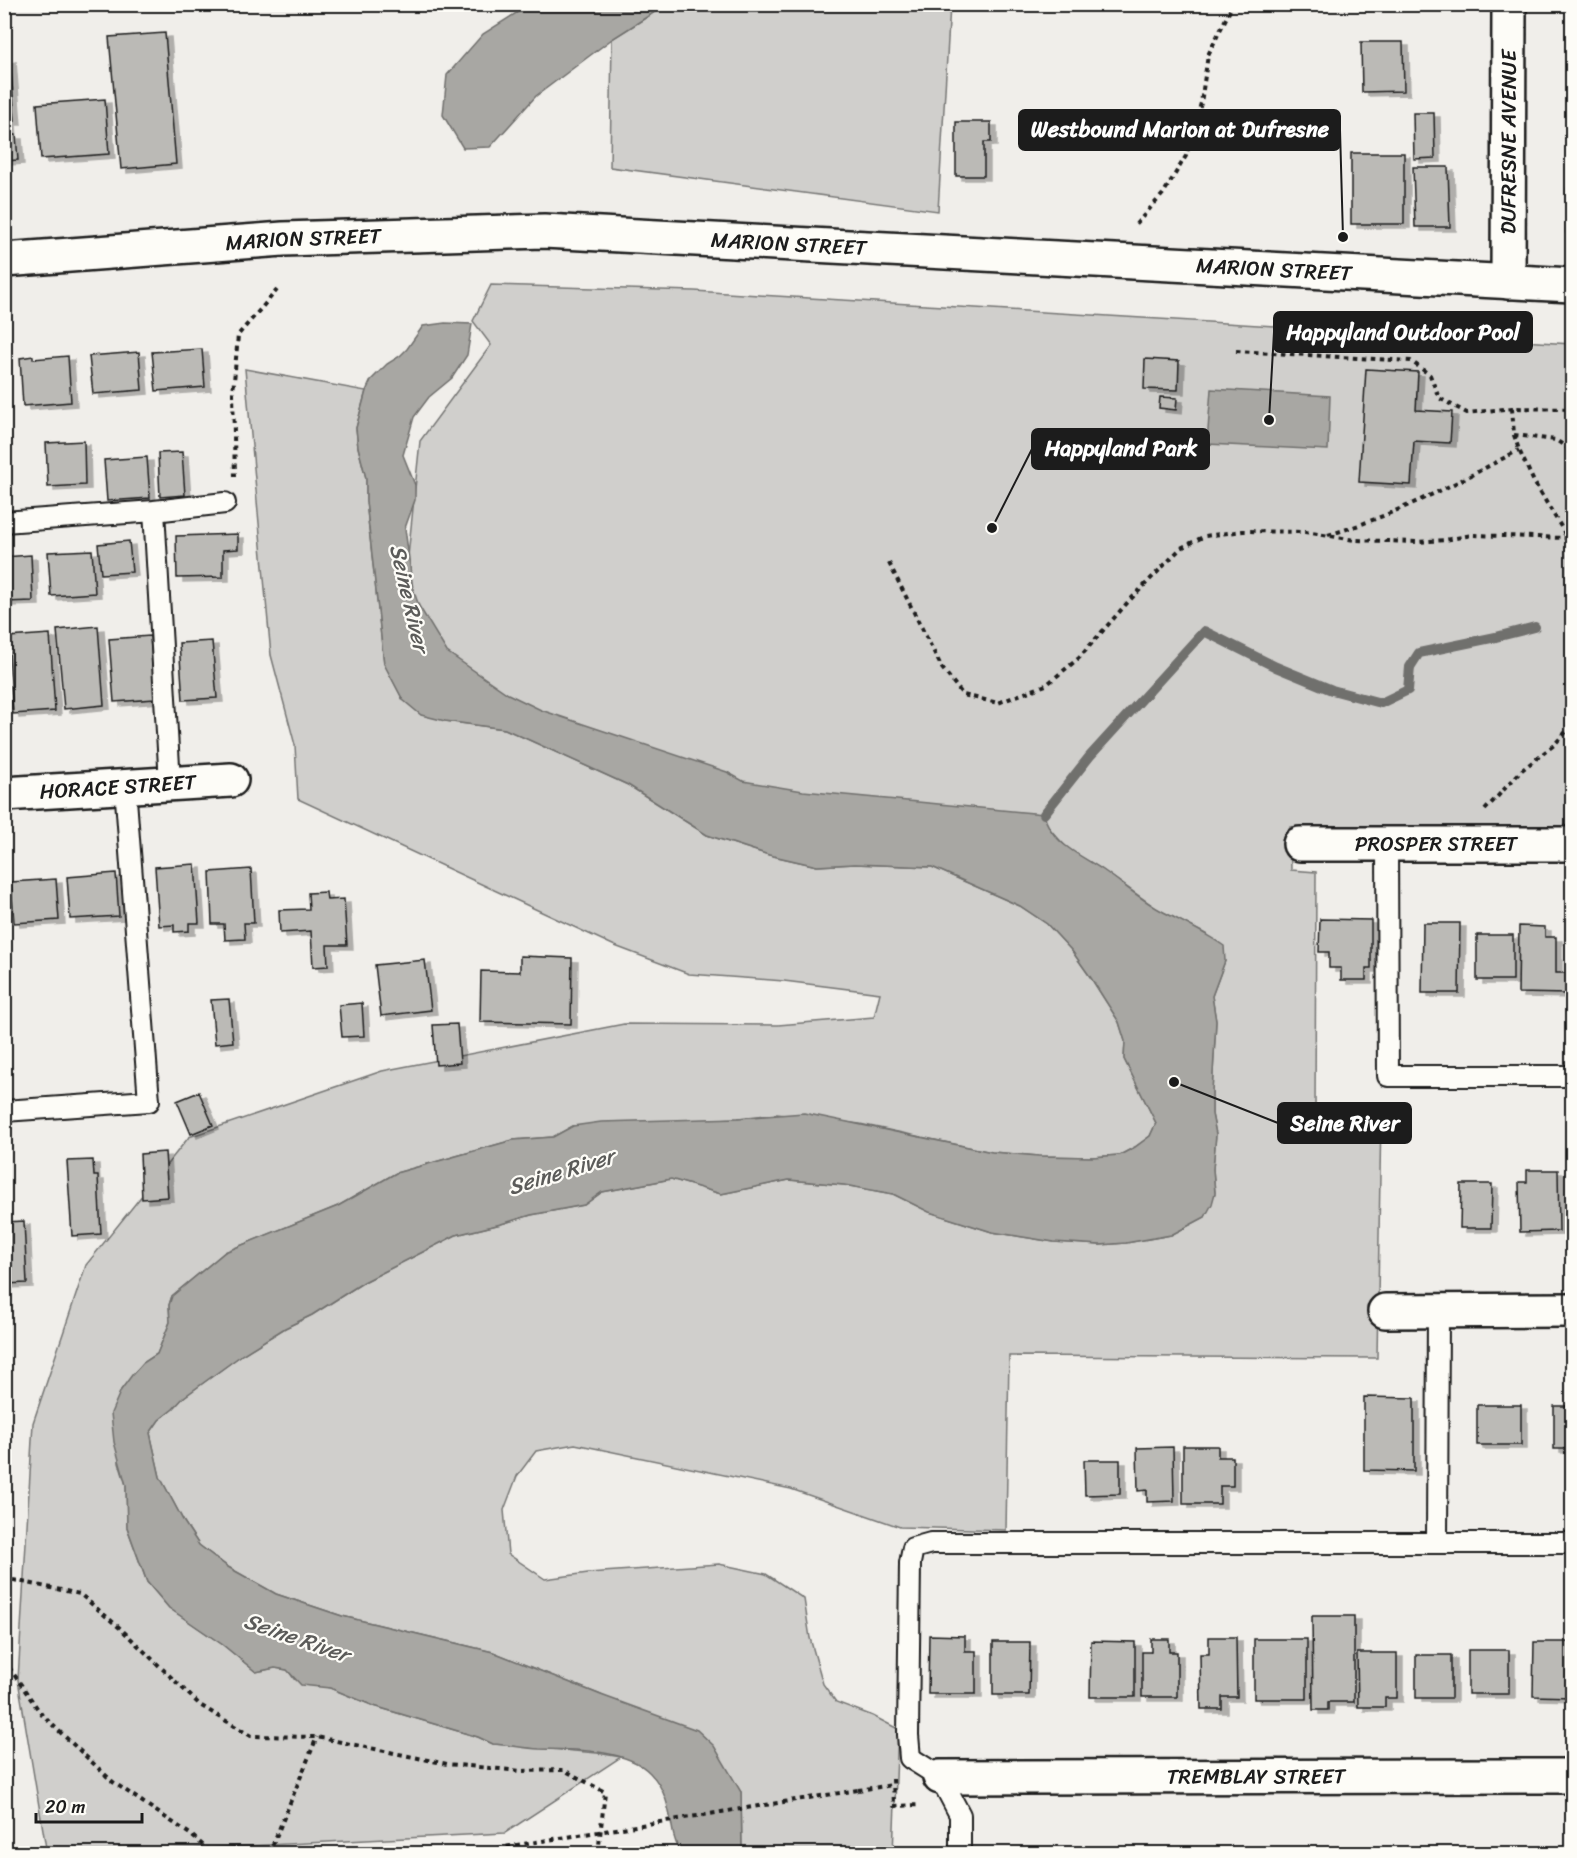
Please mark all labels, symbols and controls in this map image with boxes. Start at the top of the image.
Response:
street label: DUFRESNE AVENUE [1489,48,1528,234]
callout: Westbound Marion at Dufresne [1019,110,1340,150]
text: Westbound Marion at Dufresne [1031,110,1330,149]
street label: MARION STREET [224,217,383,262]
street label: MARION STREET [710,221,869,267]
street label: MARION STREET [1195,246,1354,292]
callout: Happyland Outdoor Pool [1274,312,1532,352]
text: Happyland Outdoor Pool [1285,313,1522,352]
callout: Happyland Park [1032,429,1209,469]
text: Happyland Park [1044,429,1198,468]
water label: Seine River [378,540,442,660]
street label: HORACE STREET [39,763,198,811]
street label: PROSPER STREET [1355,825,1519,863]
callout: Seine River [1278,1103,1411,1143]
text: Seine River [1289,1104,1402,1143]
water label: Seine River [503,1136,623,1206]
water label: Seine River [239,1601,359,1675]
street label: TREMBLAY STREET [1167,1757,1347,1796]
scale bar [36,1786,142,1824]
text: 20 m [45,1791,85,1823]

